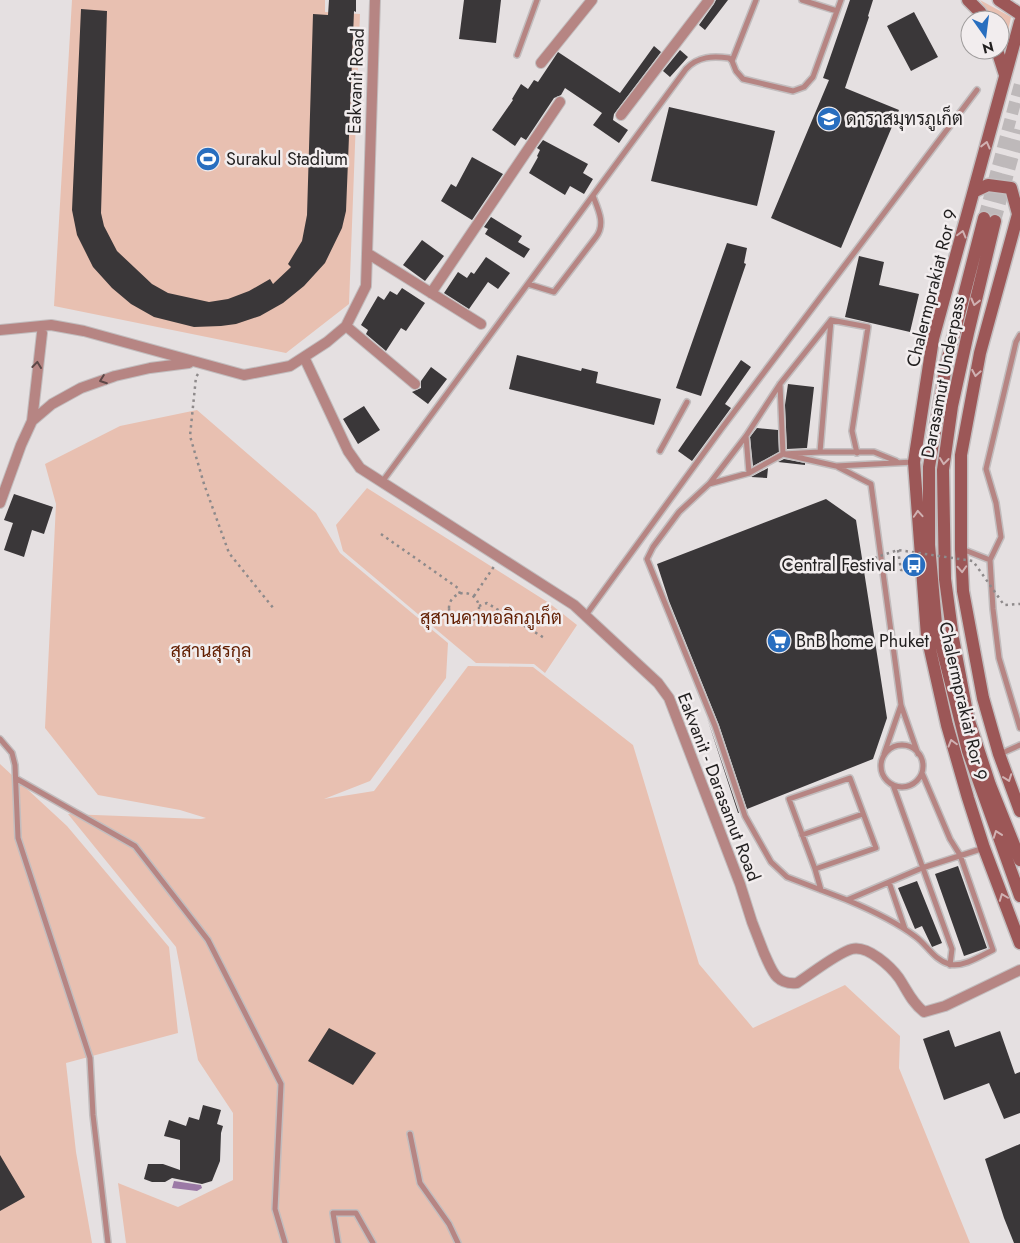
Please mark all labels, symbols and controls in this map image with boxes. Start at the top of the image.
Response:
north arrow [960,10,1010,60]
street label: Eakvanit Road [341,28,371,134]
text: N [980,37,996,59]
place label: ดาราสมุทรภูเก็ต [846,105,963,132]
school or university icon: ดาราสมุทรภูเก็ต [816,106,842,132]
one-way arrow [980,140,991,149]
sports icon: Surakul Stadium [195,146,221,172]
place label: Surakul Stadium [226,146,348,172]
street label: Chalermprakiat Ror 9 [900,206,964,370]
one-way arrow [956,230,967,239]
street label: Darasamut Underpass [915,294,971,460]
one-way arrow [970,297,981,306]
one-way arrow [32,361,42,369]
one-way arrow [971,368,982,377]
one-way arrow [99,374,108,384]
one-way arrow [939,458,950,466]
one-way arrow [912,510,923,518]
place label: Central Festival [782,552,896,578]
bus stop icon: Central Festival [901,552,927,578]
one-way arrow [957,565,968,573]
park label: สุสานคาทอลิกภูเก็ต [420,604,562,631]
street label: Chalermprakiat Ror 9 [932,619,994,783]
supermarket icon: BnB home Phuket [766,628,792,654]
place label: BnB home Phuket [796,628,930,654]
park label: สุสานสุรกุล [170,638,252,664]
street label: Eakvanit - Darasamut Road [671,689,767,885]
one-way arrow [948,740,958,748]
one-way arrow [1002,774,1012,782]
one-way arrow [993,830,1003,839]
one-way arrow [999,894,1009,902]

